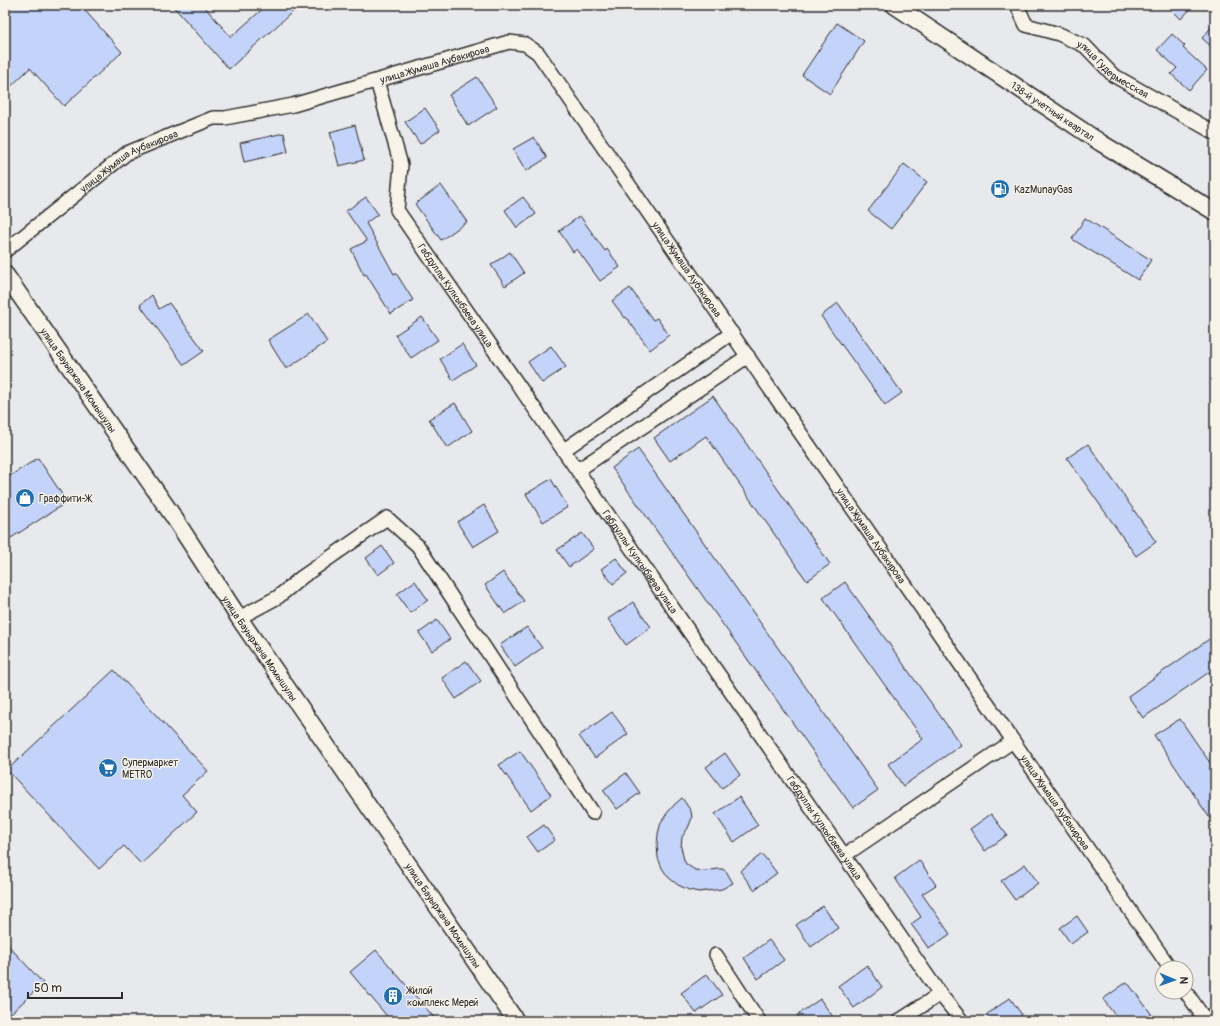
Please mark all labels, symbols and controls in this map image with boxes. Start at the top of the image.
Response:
street label: улица Гудермесская [1074,38,1150,101]
street label: улица Жумаша Аубакирова [378,43,491,87]
street label: 138-й учетный квартал [1008,80,1096,144]
street label: улица Жумаша Аубакирова [77,128,180,196]
fuel station icon: KazMunayGas [989,178,1011,200]
place label: KazMunayGas [1014,184,1073,196]
street label: улица Жумаша Аубакирова [649,219,724,320]
street label: Габдуллы Кулкыбаева улица [415,242,495,350]
street label: улица Бауыржана Момышулы [37,325,118,435]
street label: улица Жумаша Аубакирова [833,485,908,586]
shop icon: Граффити-Ж [14,487,36,509]
place label: Граффити-Ж [39,493,92,505]
street label: Габдуллы Кулкыбаева улица [600,508,680,616]
street label: улица Бауыржана Момышулы [219,593,299,704]
street label: улица Жумаша Аубакирова [1017,752,1092,853]
supermarket icon: Супермаркет METRO [97,757,119,779]
place label: Супермаркет METRO [122,757,178,781]
street label: Габдуллы Кулкыбаева улица [784,774,864,883]
street label: улица Бауыржана Момышулы [402,860,483,971]
north arrow [1154,960,1194,1000]
scale bar [28,974,122,1000]
text: N [1177,976,1190,985]
text: 50 m [34,981,62,996]
building icon: Жилой комплекс Мерей [382,985,404,1007]
place label: Жилой комплекс Мерей [405,985,479,1009]

